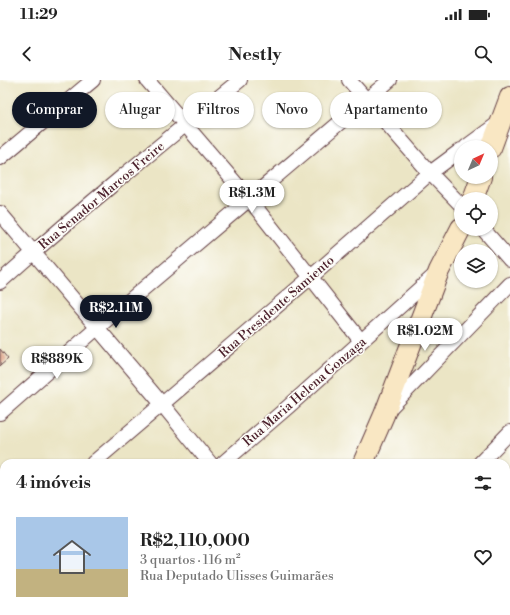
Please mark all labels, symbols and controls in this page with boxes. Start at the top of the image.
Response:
text: 11:29 [20,5,58,24]
icon: back [16,43,38,65]
text: Nestly [228,43,282,66]
icon: search [472,43,494,65]
chip: Comprar [12,92,97,128]
chip: Alugar [105,92,175,128]
chip: Filtros [183,92,254,128]
chip: Novo [262,92,322,128]
chip: Apartamento [330,92,442,128]
street label: Rua Senador Marcos Freire [35,138,168,253]
north arrow [454,140,498,184]
map controls [454,140,498,288]
pin: R$1.3M [219,180,285,214]
text: R$1.3M [228,185,276,201]
button: locate [454,192,498,236]
button: layers [454,244,498,288]
street label: Rua Presidente Samiento [216,252,338,361]
pin: R$2.11M [79,295,153,329]
text: R$2.11M [89,300,143,316]
pin: R$1.02M [388,318,462,352]
text: R$1.02M [397,323,453,339]
street label: Rua Maria Helena Gonzaga [240,334,370,450]
pin: R$889K [24,346,90,380]
text: R$889K [31,351,83,367]
text: 4 imóveis [16,472,91,494]
icon: filters [472,472,494,494]
text: R$2,110,000 [140,530,250,552]
icon: home [48,533,96,581]
icon: heart [472,546,494,568]
text: 3 quartos · 116 m² [140,552,240,568]
text: Rua Deputado Ulisses Guimarães [140,568,334,584]

